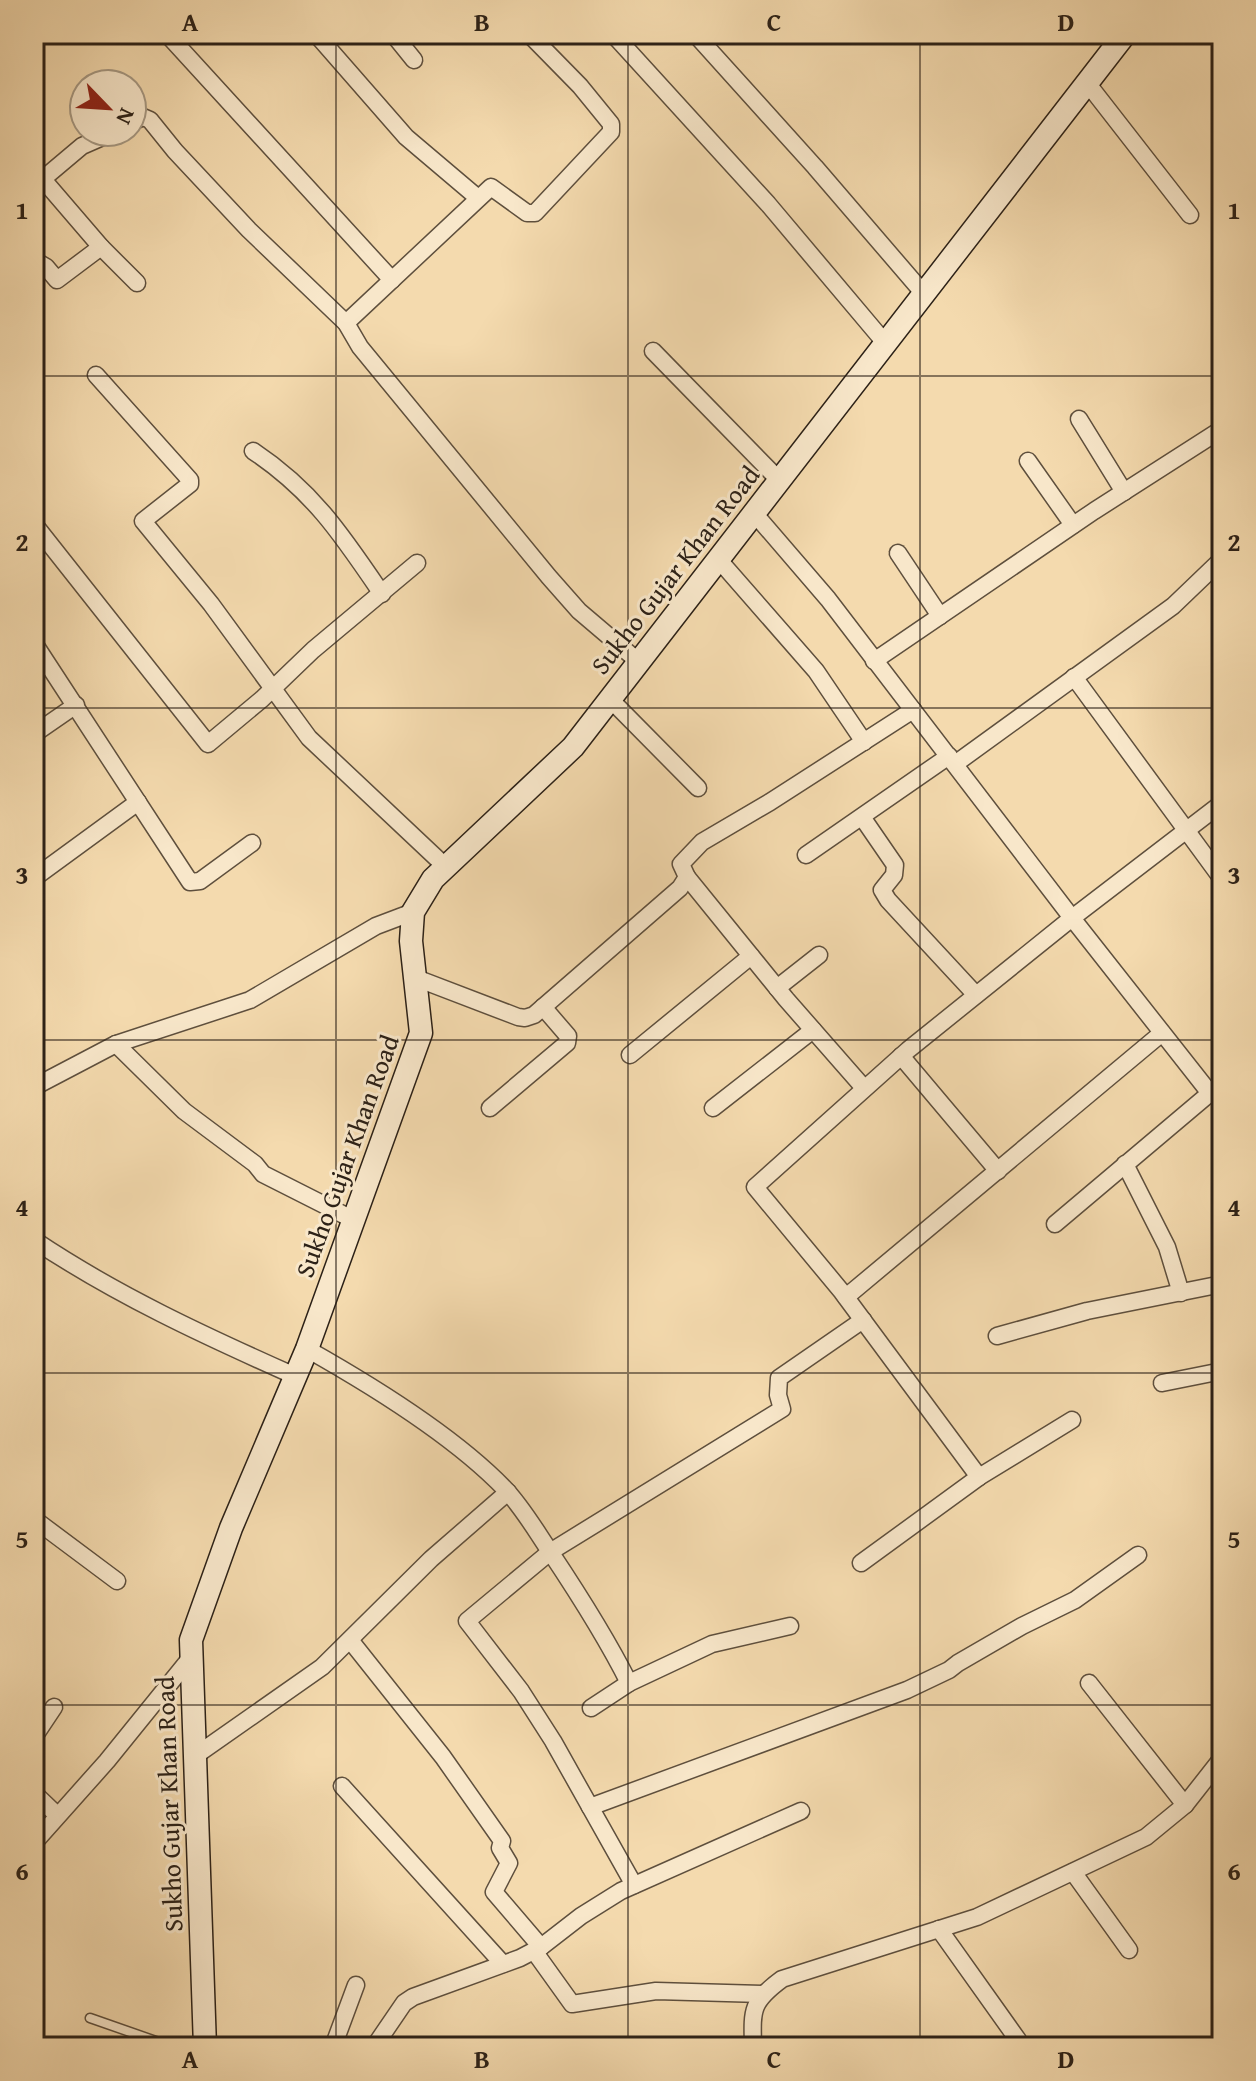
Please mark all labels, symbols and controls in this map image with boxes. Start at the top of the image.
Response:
text: A [182,2,199,41]
text: B [474,2,490,41]
text: C [767,2,781,41]
text: D [1058,2,1074,41]
north arrow [68,68,148,148]
text: N [108,103,144,130]
text: 1 [15,190,29,229]
text: 1 [1227,190,1241,229]
street label: Sukho Gujar Khan Road [581,457,769,682]
text: 2 [15,522,29,561]
text: 2 [1227,522,1241,561]
text: 3 [15,855,29,894]
text: 3 [1227,855,1241,894]
street label: Sukho Gujar Khan Road [284,1029,409,1283]
text: 4 [15,1187,29,1226]
text: 4 [1227,1187,1241,1226]
text: 5 [15,1519,29,1558]
text: 5 [1227,1519,1241,1558]
street label: Sukho Gujar Khan Road [145,1675,192,1932]
text: 6 [15,1851,29,1890]
text: 6 [1227,1851,1241,1890]
text: A [182,2039,199,2078]
text: B [474,2039,490,2078]
text: C [767,2039,781,2078]
text: D [1058,2039,1074,2078]

